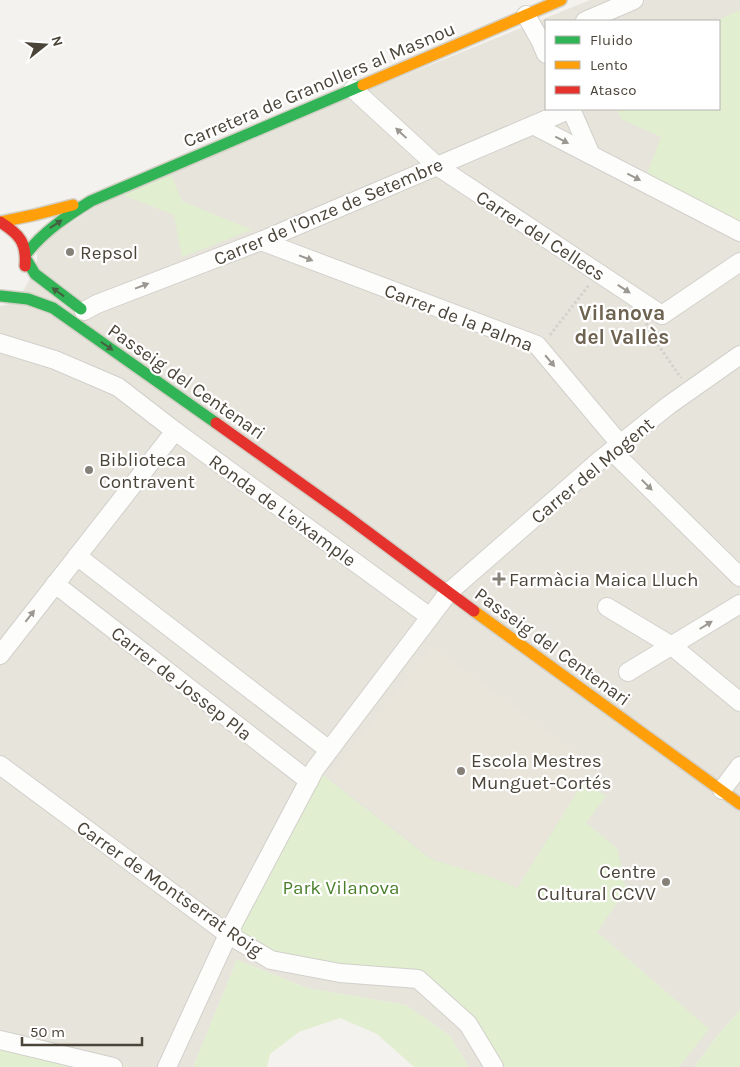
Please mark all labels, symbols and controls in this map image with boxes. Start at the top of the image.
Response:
street label: Carretera de Granollers al Masnou [180,18,459,152]
north arrow [20,20,70,70]
legend [545,20,720,110]
text: Fluido [590,31,633,49]
text: N [47,34,67,49]
text: Lento [590,56,628,74]
text: Atasco [590,81,636,99]
one-way arrow [395,127,407,139]
one-way arrow [555,136,569,144]
street label: Carrer de l'Onze de Setembre [211,154,446,270]
one-way arrow [627,173,642,181]
street label: Carrer del Cellecs [472,186,609,286]
one-way arrow [49,220,62,229]
place label: Repsol [80,242,138,264]
marker: Repsol [64,246,76,258]
one-way arrow [299,254,314,262]
street label: Carrer de la Palma [381,279,536,356]
one-way arrow [135,282,150,289]
one-way arrow [617,284,630,294]
one-way arrow [51,287,65,297]
district label: Vilanova del Vallès [575,301,669,349]
street label: Passeig del Centenari [104,319,269,444]
one-way arrow [100,341,114,351]
one-way arrow [545,354,556,367]
street label: Carrer del Mogent [527,413,658,528]
place label: Biblioteca Contravent [99,449,195,493]
street label: Ronda de L'eixample [205,450,360,572]
marker: Biblioteca Contravent [83,464,95,476]
one-way arrow [640,479,652,491]
place label: Farmàcia Maica Lluch [509,569,698,591]
marker: Farmàcia Maica Lluch [493,573,505,585]
street label: Passeig del Centenari [470,583,634,711]
one-way arrow [25,609,35,623]
one-way arrow [699,620,712,629]
street label: Carrer de Jossep Pla [107,622,256,745]
place label: Escola Mestres Munguet-Cortés [471,750,612,794]
marker: Escola Mestres Munguet-Cortés [455,765,467,777]
street label: Carrer de Montserrat Roig [72,816,267,962]
place label: Centre Cultural CCVV [537,861,656,905]
marker: Centre Cultural CCVV [660,876,672,888]
park label: Park Vilanova [282,877,400,899]
scale bar [22,1014,142,1046]
text: 50 m [30,1023,65,1041]

